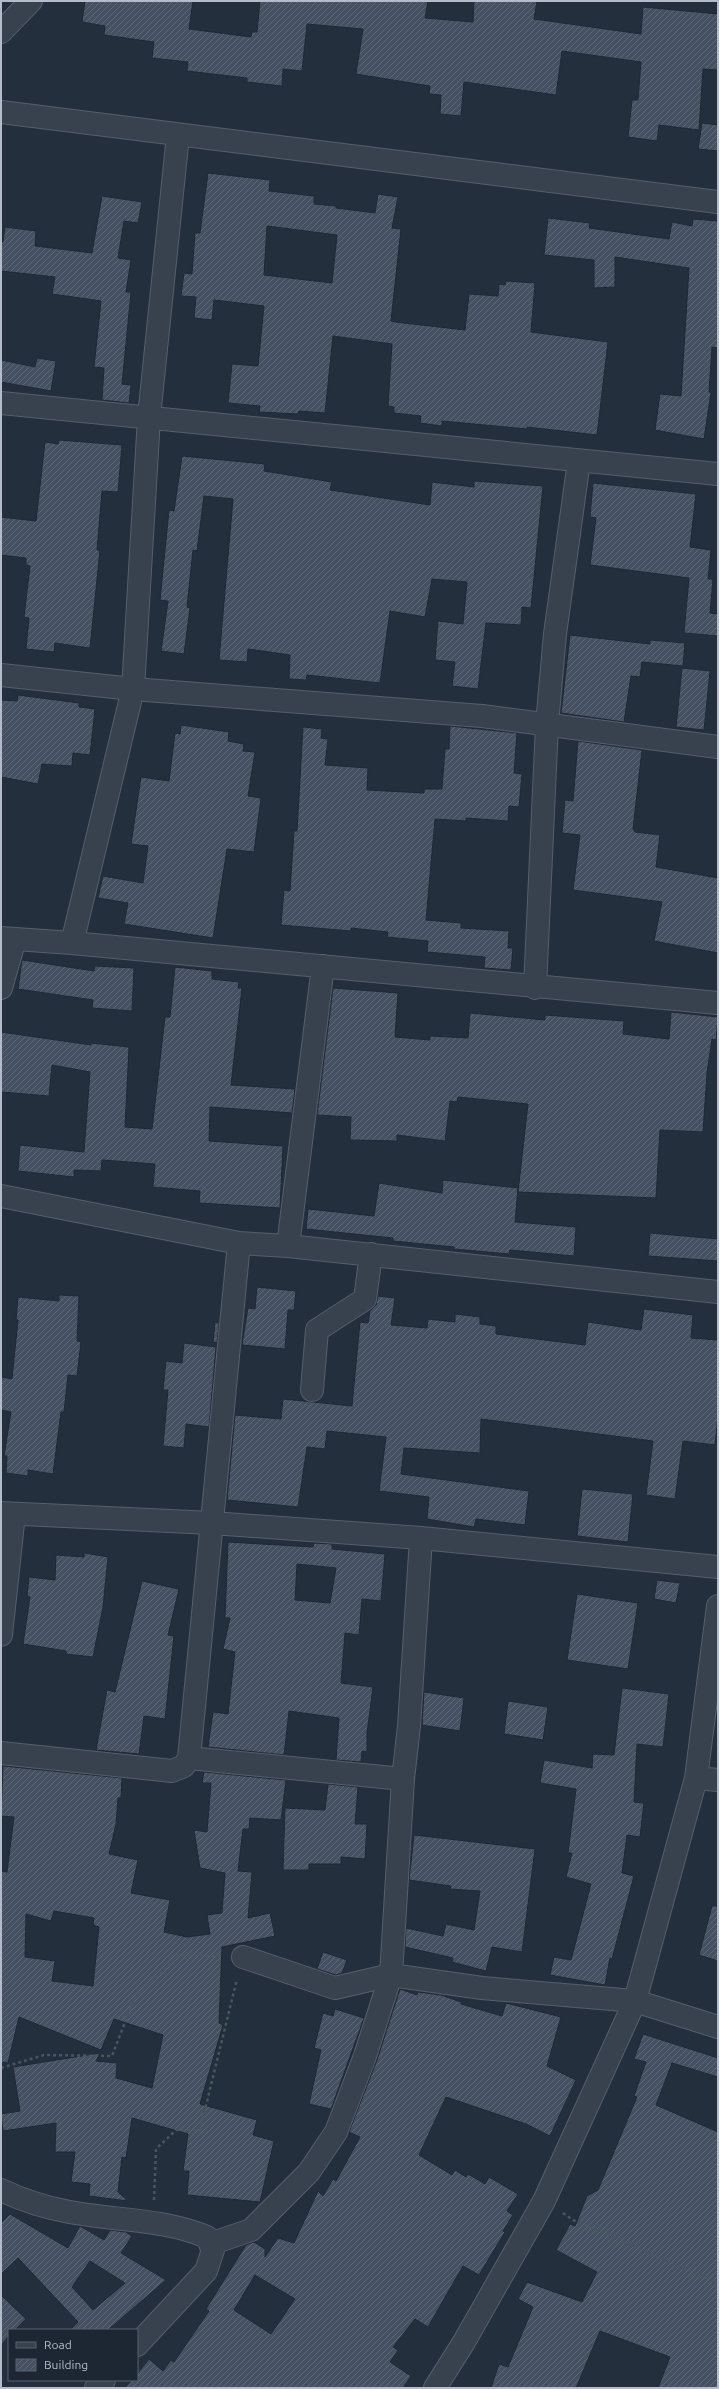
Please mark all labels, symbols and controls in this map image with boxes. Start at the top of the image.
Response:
legend [8,2329,138,2381]
text: Road [44,2338,72,2351]
text: Building [44,2358,88,2371]

